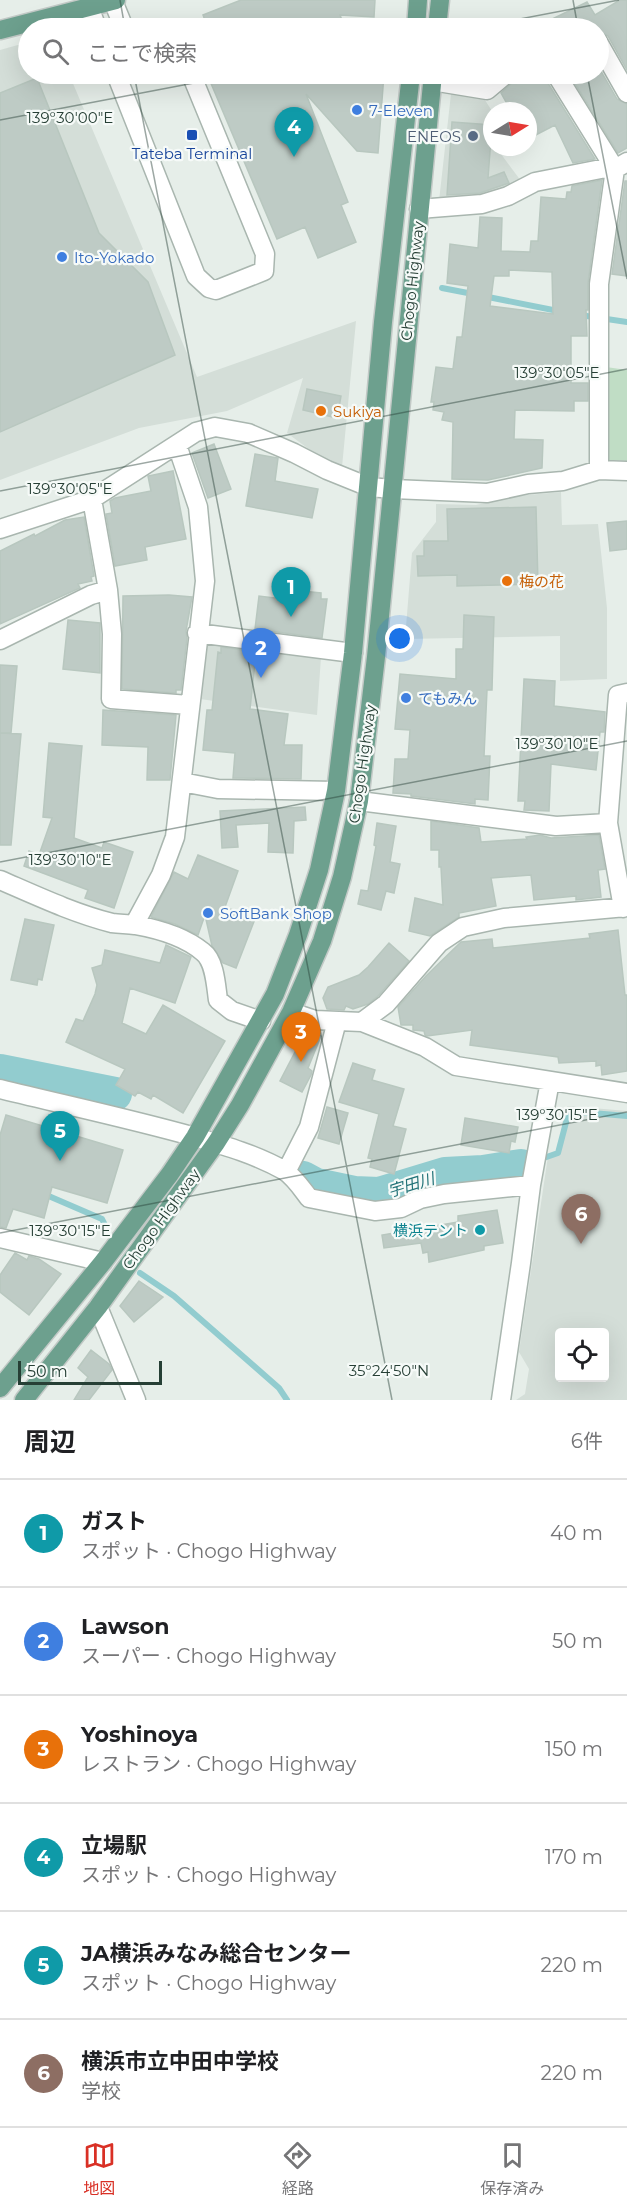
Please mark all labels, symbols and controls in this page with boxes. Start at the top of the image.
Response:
search box [18,18,609,84]
icon: search [39,35,72,68]
text: ここで検索 [87,40,197,67]
place label: 7-Eleven [369,101,433,120]
north arrow [483,102,537,156]
marker: 7-Eleven [350,103,364,117]
text: 139°30'00"E [27,108,113,127]
pin: 4 [274,108,314,157]
place label: ENEOS [407,127,461,146]
marker: Tateba Terminal [185,128,199,142]
marker: ENEOS [466,129,480,143]
place label: Tateba Terminal [132,144,252,163]
street label: Chogo Highway [396,220,428,342]
place label: Ito-Yokado [74,248,154,267]
marker: Ito-Yokado [55,250,69,264]
text: 139°30'05"E [514,363,600,382]
place label: Sukiya [333,402,382,421]
marker: Sukiya [314,404,328,418]
text: 139°30'05"E [27,479,113,498]
pin: 1 [272,568,310,617]
place label: 梅の花 [519,572,564,591]
marker: 梅の花 [500,574,514,588]
your location [385,624,414,653]
pin: 2 [242,628,280,678]
place label: てもみん [418,689,477,708]
marker: てもみん [399,691,413,705]
street label: Chogo Highway [344,702,380,825]
text: 139°30'10"E [516,734,598,753]
text: 139°30'10"E [29,850,111,869]
place label: SoftBank Shop [220,904,332,923]
marker: SoftBank Shop [201,906,215,920]
pin: 3 [282,1012,320,1062]
text: 139°30'15"E [516,1105,598,1124]
pin: 5 [40,1112,80,1161]
street label: Chogo Highway [118,1164,204,1273]
water label: 宇田川 [385,1168,439,1201]
pin: 6 [562,1194,600,1244]
text: 139°30'15"E [29,1221,111,1240]
place label: 横浜テント [393,1221,468,1240]
marker: 横浜テント [473,1223,487,1237]
map controls [555,1328,609,1382]
button: locate [555,1328,609,1382]
scale bar [18,1358,162,1386]
text: 35°24'50"N [349,1361,429,1380]
text: 50 m [27,1362,68,1381]
text: 周辺 [24,1426,76,1458]
text: 6件 [571,1429,603,1453]
text: ガスト [81,1508,147,1535]
text: 1 [40,1521,47,1545]
text: 40 m [550,1521,603,1545]
text: スポット · Chogo Highway [81,1539,336,1563]
text: Lawson [81,1613,169,1640]
text: 2 [38,1629,49,1653]
text: 50 m [552,1629,603,1653]
text: スーパー · Chogo Highway [81,1644,336,1668]
text: Yoshinoya [81,1721,198,1748]
text: 3 [38,1737,49,1761]
text: 150 m [545,1737,603,1761]
text: レストラン · Chogo Highway [81,1752,356,1776]
text: 立場駅 [81,1832,147,1859]
text: 4 [37,1845,50,1869]
text: 170 m [545,1845,603,1869]
text: スポット · Chogo Highway [81,1863,336,1887]
text: JA横浜みなみ総合センター [81,1940,351,1967]
text: 5 [38,1953,49,1977]
text: 220 m [541,1953,603,1977]
text: スポット · Chogo Highway [81,1971,336,1995]
text: 横浜市立中田中学校 [81,2048,279,2075]
text: 6 [37,2061,50,2085]
text: 220 m [541,2061,603,2085]
text: 学校 [81,2079,121,2103]
tab: 地図 [83,2139,116,2199]
tab: 経路 [281,2139,314,2199]
tab: 保存済み [480,2139,544,2199]

